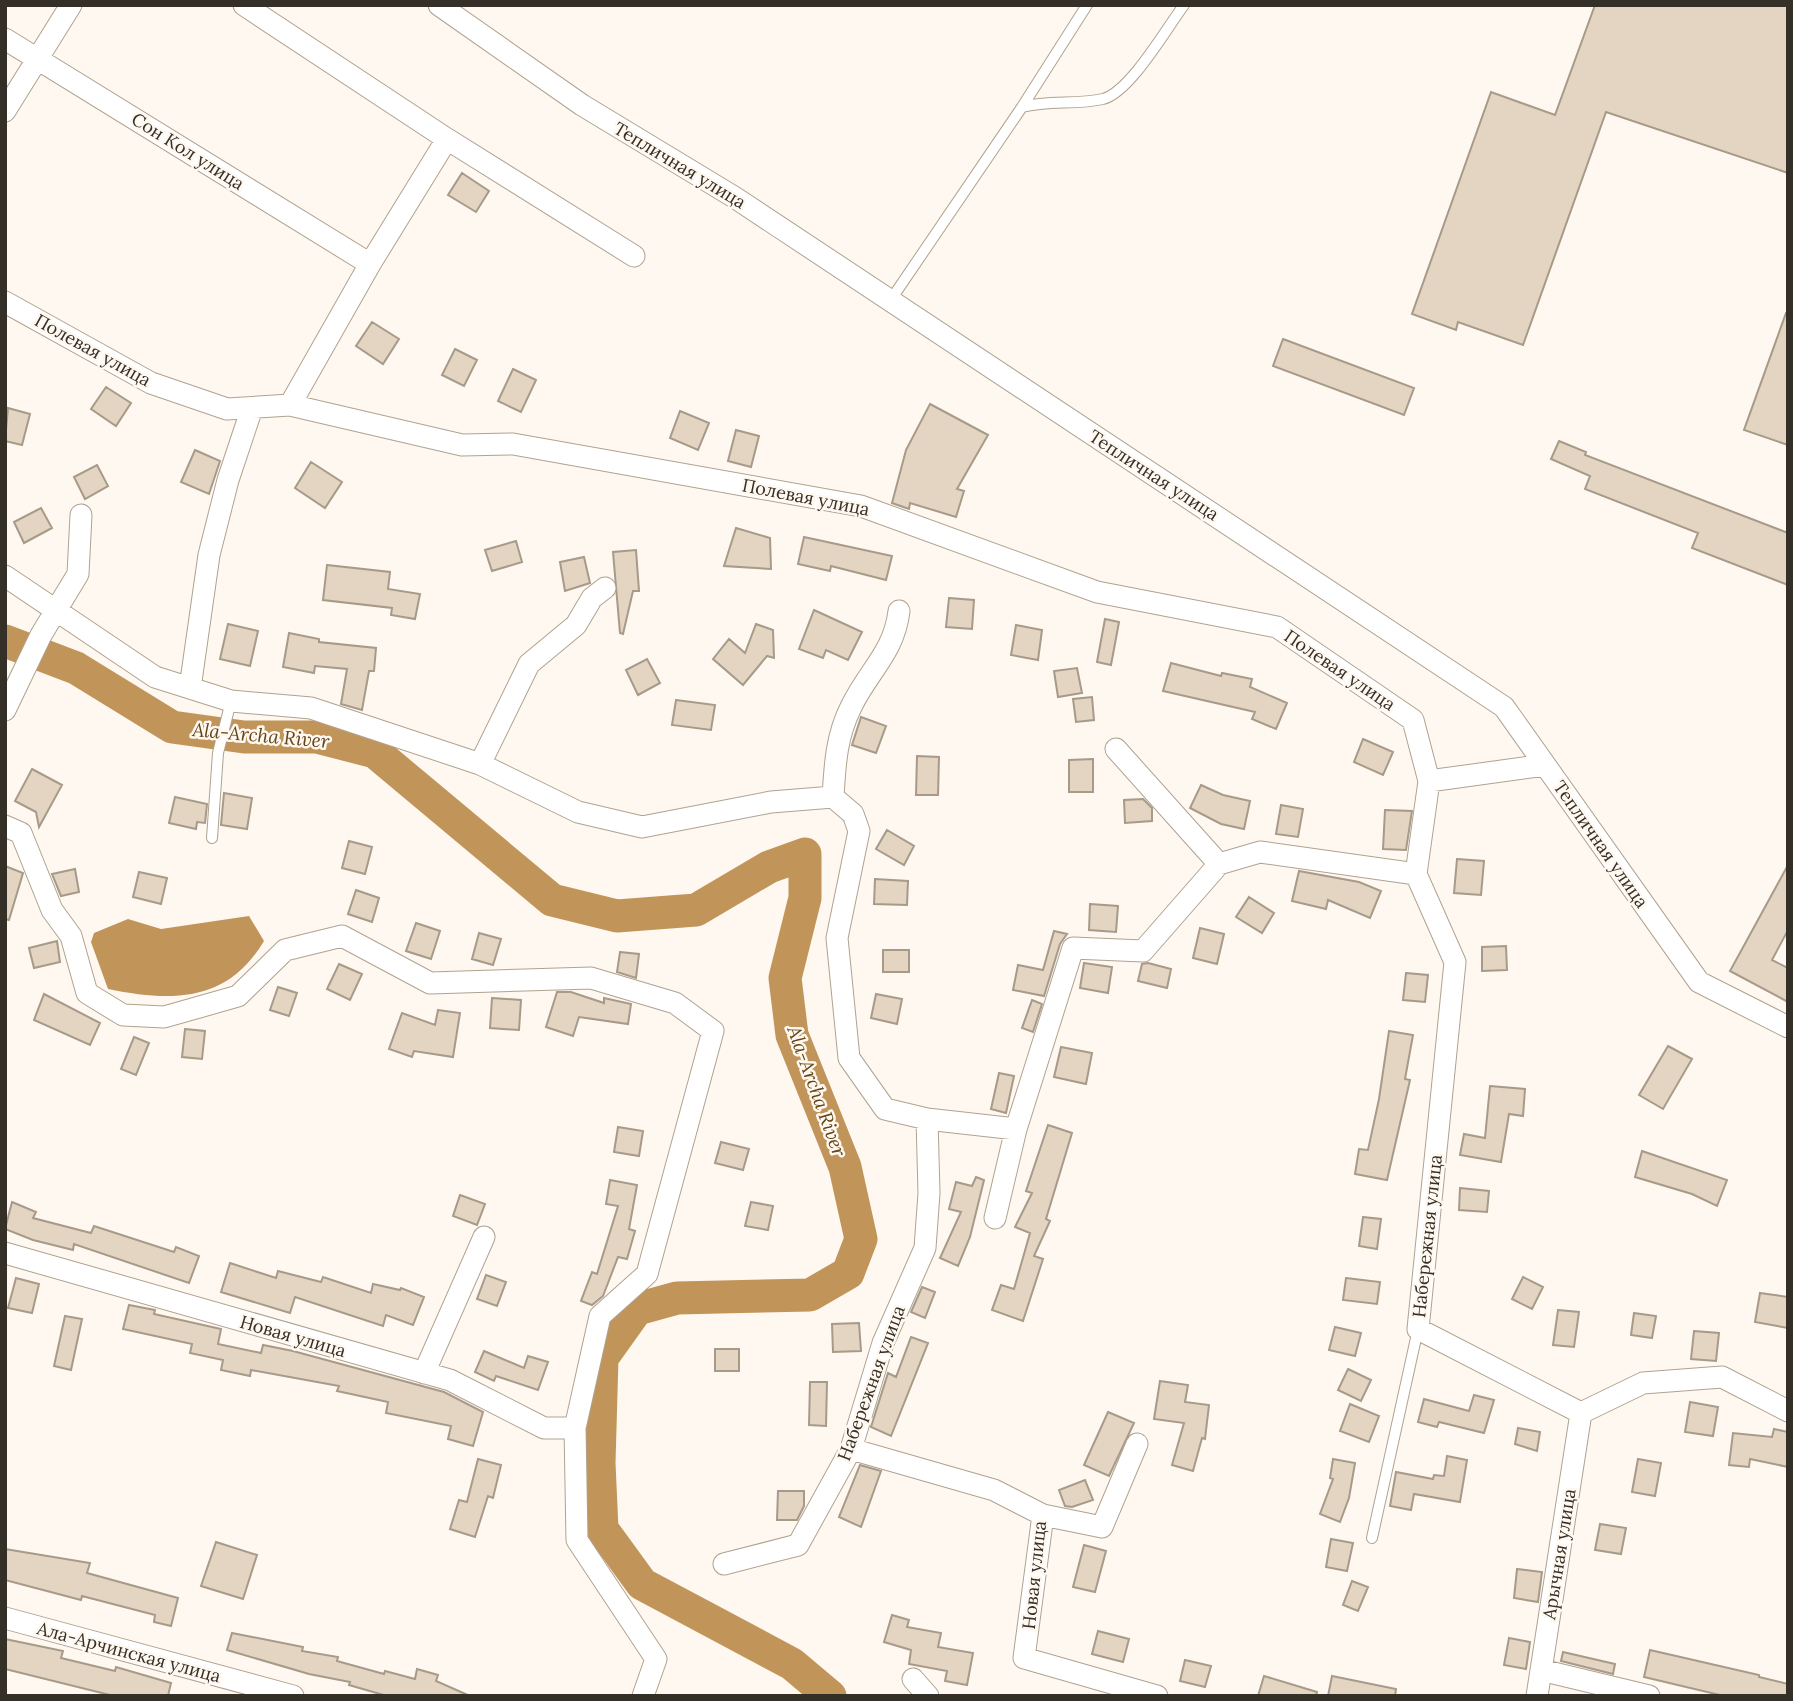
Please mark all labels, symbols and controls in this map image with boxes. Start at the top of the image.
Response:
street label: Сон Кол улица [127,107,249,195]
street label: Тепличная улица [610,116,750,214]
street label: Полевая улица [31,309,155,391]
street label: Тепличная улица [1085,424,1223,526]
street label: Полевая улица [740,473,872,521]
street label: Полевая улица [1280,624,1400,716]
water label: Ala-Archa River [190,717,331,753]
street label: Тепличная улица [1548,776,1654,912]
water label: Ala-Archa River [782,1021,852,1160]
street label: Набережная улица [1407,1153,1447,1319]
street label: Набережная улица [832,1302,910,1464]
street label: Новая улица [237,1310,349,1362]
street label: Арычная улица [1537,1487,1581,1622]
street label: Новая улица [1017,1520,1051,1630]
street label: Ала-Арчинская улица [34,1616,223,1688]

